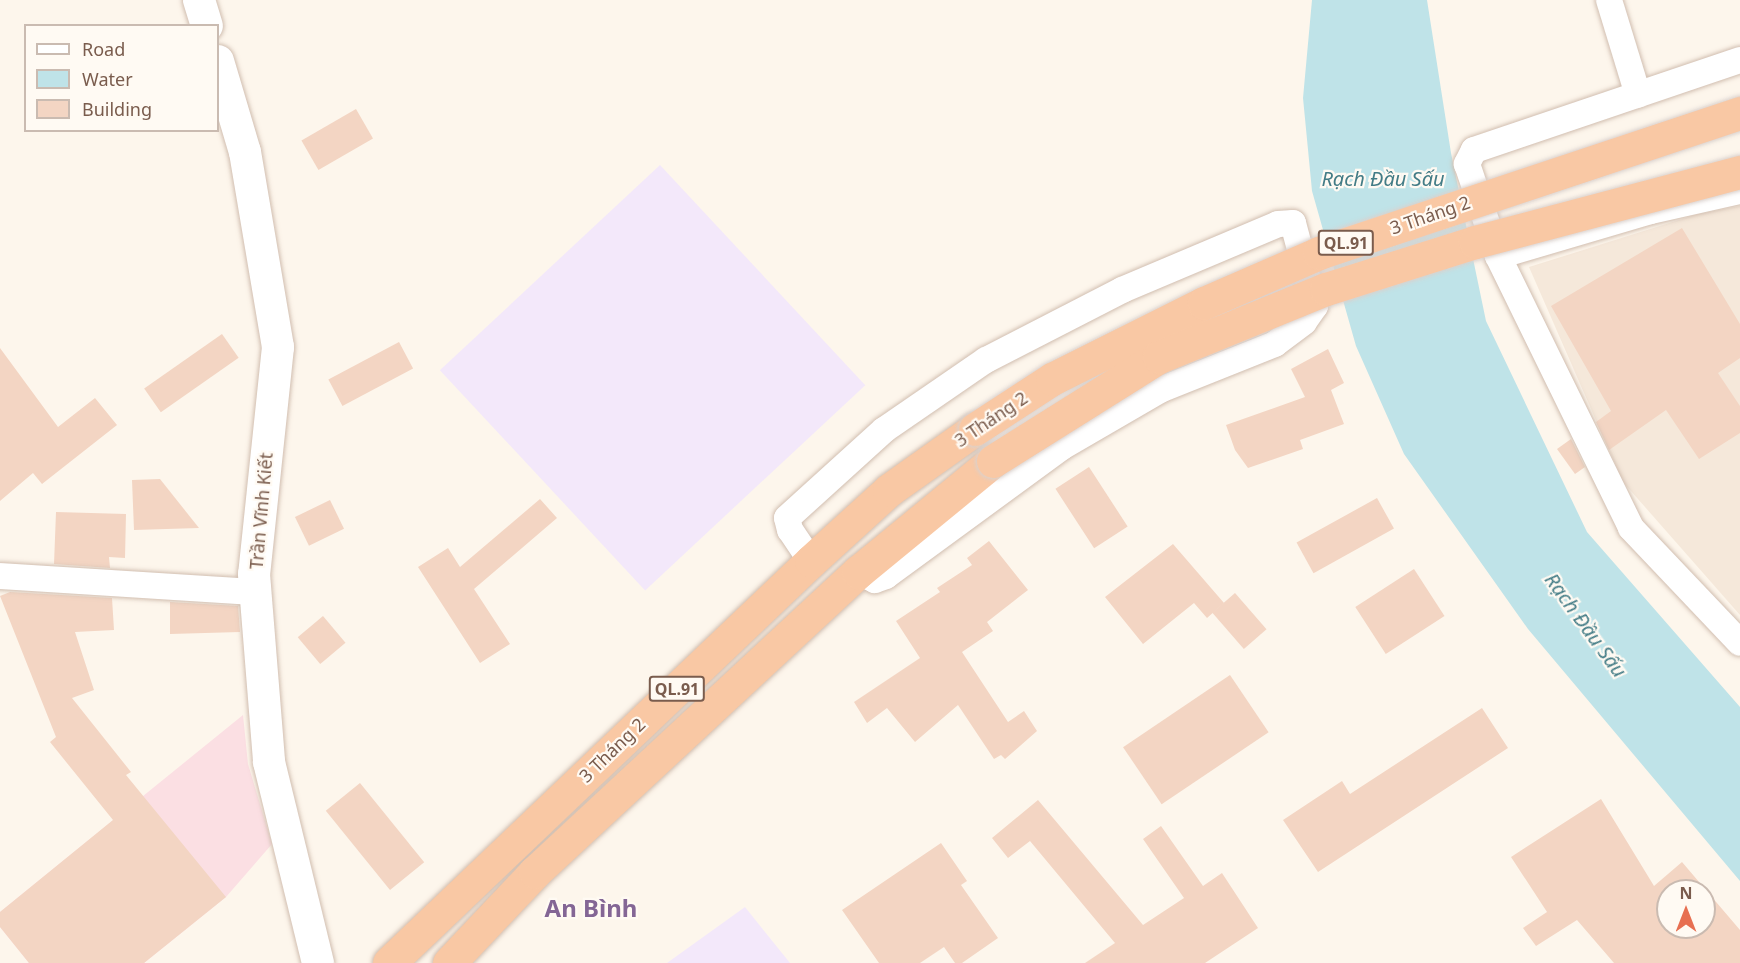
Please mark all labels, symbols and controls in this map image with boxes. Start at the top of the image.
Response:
legend [24,24,219,132]
text: Road [82,37,125,61]
text: Water [82,67,133,91]
text: Building [82,97,152,121]
water label: Rạch Đầu Sấu [1321,166,1445,190]
street label: 3 Tháng 2 [1387,191,1473,239]
road number: QL.91 [1318,230,1374,256]
street label: 3 Tháng 2 [950,387,1032,451]
street label: Trần Vĩnh Kiết [245,452,277,570]
water label: Rạch Đầu Sấu [1540,568,1632,682]
road number: QL.91 [648,676,706,702]
street label: 3 Tháng 2 [575,713,649,787]
north arrow [1656,879,1716,939]
text: N [1679,882,1693,904]
district label: An Bình [545,894,637,922]

